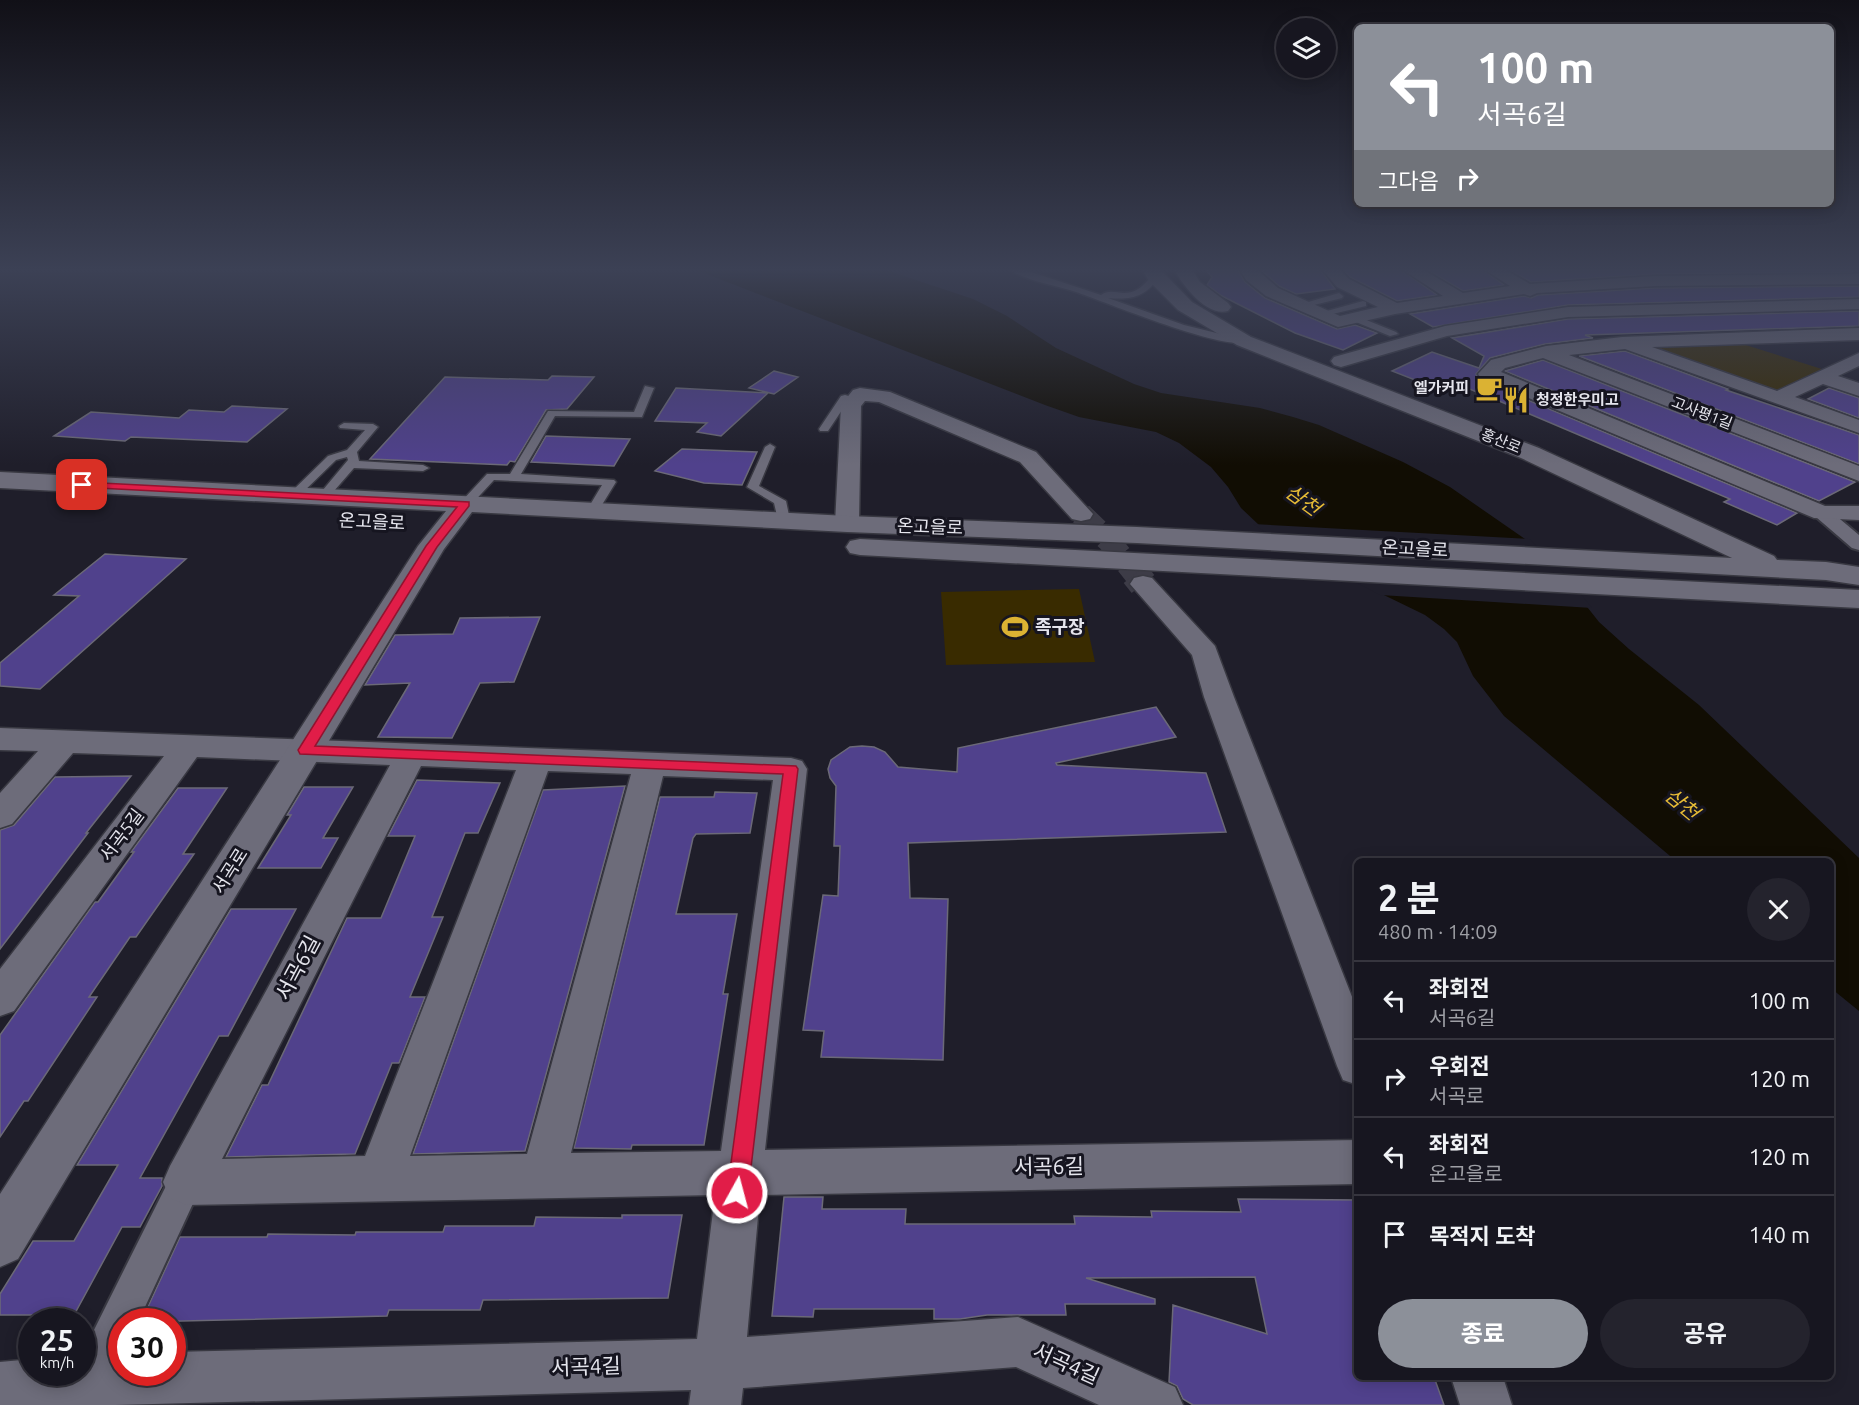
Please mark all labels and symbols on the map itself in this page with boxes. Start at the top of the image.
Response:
cafe icon: 엘가커피 [1474,373,1504,403]
place label: 엘가커피 [1414,379,1469,396]
restaurant icon: 청정한우미고 [1501,385,1531,415]
place label: 청정한우미고 [1536,391,1619,408]
street label: 고사평1길 [1669,393,1735,432]
street label: 홍산로 [1479,425,1524,456]
pin [56,459,107,510]
water label: 삼천 [1282,479,1327,521]
street label: 온고을로 [338,509,406,533]
street label: 온고을로 [897,515,963,537]
street label: 온고을로 [1381,536,1449,560]
sports icon: 족구장 [1000,612,1030,642]
place label: 족구장 [1035,616,1085,636]
water label: 삼천 [1661,783,1706,826]
street label: 서곡5길 [95,804,147,864]
street label: 서곡로 [208,844,251,897]
street label: 서곡6길 [270,931,324,1004]
street label: 서곡6길 [1014,1153,1084,1179]
position arrow [705,1161,769,1225]
speed limit sign: 30 [108,1308,186,1386]
street label: 서곡4길 [1030,1338,1103,1388]
street label: 서곡4길 [551,1353,621,1379]

